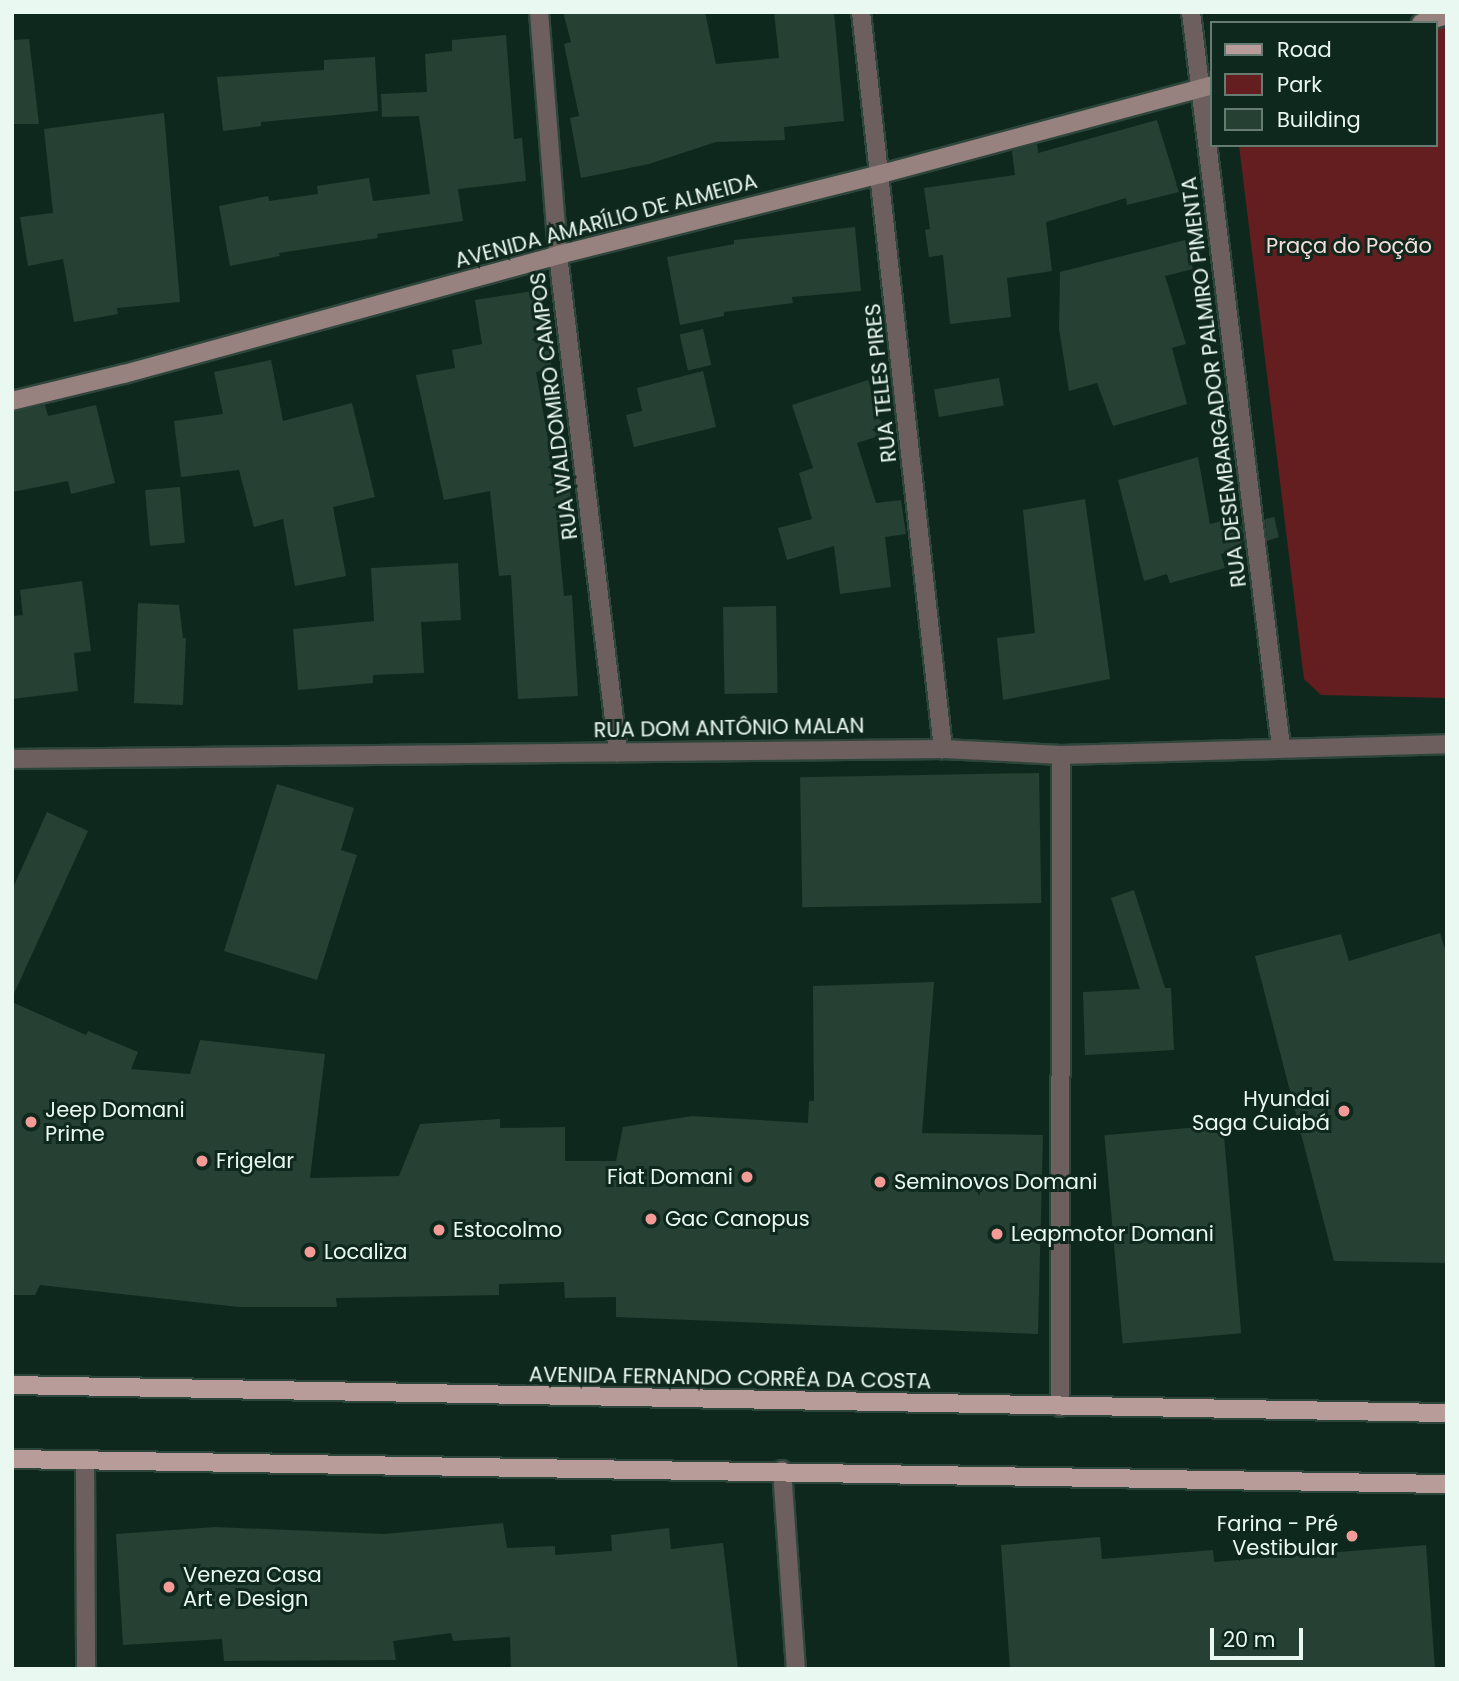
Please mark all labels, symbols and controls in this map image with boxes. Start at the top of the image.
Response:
legend [1210,21,1438,147]
text: Road [1277,35,1332,64]
text: Park [1277,70,1322,99]
text: Building [1277,105,1361,134]
street label: AVENIDA AMARÍLIO DE ALMEIDA [452,168,760,274]
street label: RUA DESEMBARGADOR PALMIRO PIMENTA [1176,175,1252,589]
park label: Praça do Poção [1266,233,1432,259]
street label: RUA WALDOMIRO CAMPOS [525,271,583,541]
street label: RUA TELES PIRES [860,302,902,464]
street label: RUA DOM ANTÔNIO MALAN [593,713,865,743]
place label: Hyundai Saga Cuiabá [1192,1086,1330,1136]
place label: Jeep Domani Prime [45,1097,185,1147]
marker: Hyundai Saga Cuiabá [1336,1103,1352,1119]
marker: Jeep Domani Prime [23,1114,39,1130]
place label: Frigelar [216,1148,294,1174]
marker: Frigelar [194,1153,210,1169]
place label: Fiat Domani [607,1164,733,1190]
marker: Fiat Domani [739,1169,755,1185]
place label: Seminovos Domani [894,1169,1098,1195]
marker: Seminovos Domani [872,1174,888,1190]
place label: Gac Canopus [665,1206,810,1232]
marker: Gac Canopus [643,1211,659,1227]
place label: Estocolmo [453,1217,562,1243]
place label: Leapmotor Domani [1011,1221,1214,1247]
marker: Estocolmo [431,1222,447,1238]
marker: Leapmotor Domani [989,1226,1005,1242]
place label: Localiza [324,1239,408,1265]
marker: Localiza [302,1244,318,1260]
street label: AVENIDA FERNANDO CORRÊA DA COSTA [529,1362,931,1394]
place label: Farina - Pré Vestibular [1217,1511,1338,1561]
marker: Farina - Pré Vestibular [1344,1528,1360,1544]
place label: Veneza Casa Art e Design [183,1562,322,1612]
marker: Veneza Casa Art e Design [161,1579,177,1595]
scale bar [1214,1614,1307,1658]
text: 20 m [1223,1625,1276,1654]

